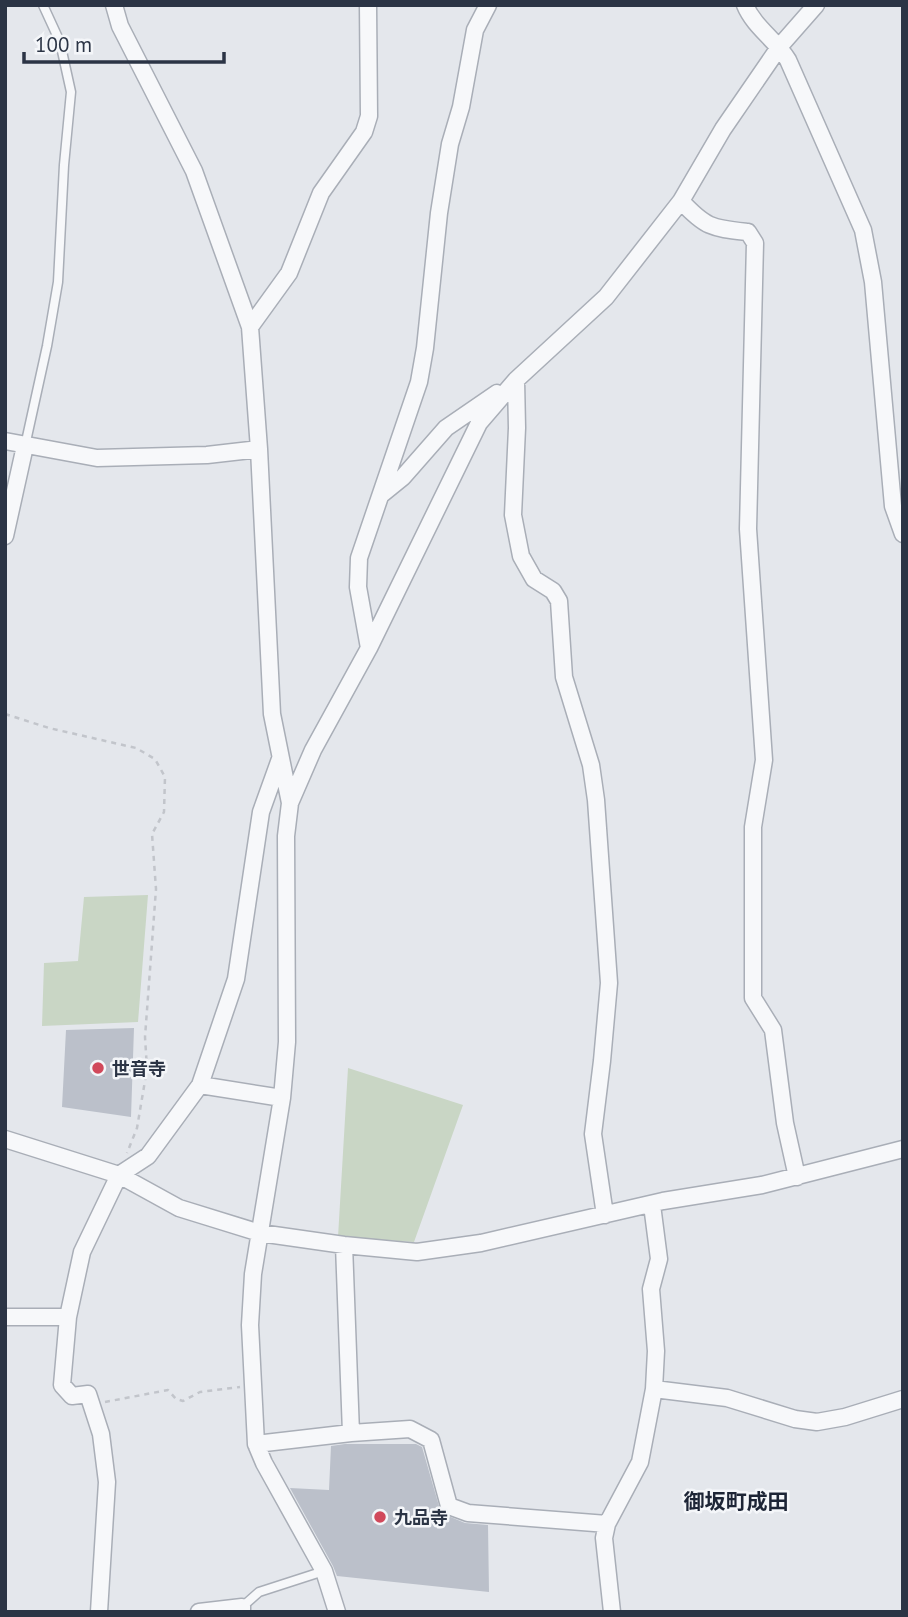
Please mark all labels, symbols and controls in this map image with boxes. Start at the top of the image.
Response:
scale bar [24,21,224,65]
text: 100 m [35,31,92,58]
place label: 世音寺 [112,1057,166,1080]
marker: 世音寺 [90,1060,106,1076]
district label: 御坂町成田 [684,1488,789,1515]
place label: 九品寺 [394,1506,448,1529]
marker: 九品寺 [372,1509,388,1525]

